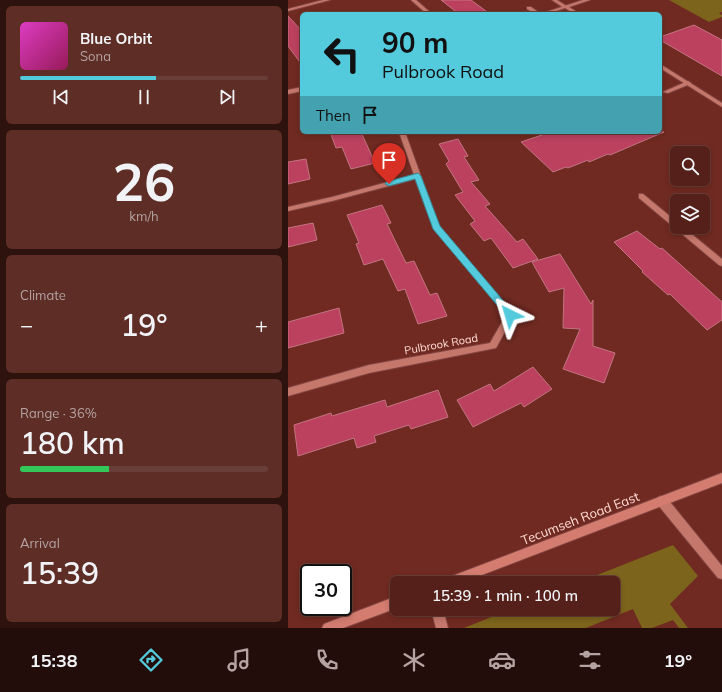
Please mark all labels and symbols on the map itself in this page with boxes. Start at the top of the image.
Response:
pin [372,143,406,184]
position arrow [489,294,531,336]
street label: Pulbrook Road [403,331,479,357]
street label: Tecumseh Road East [519,488,642,548]
speed limit sign: 30 [300,564,352,616]

